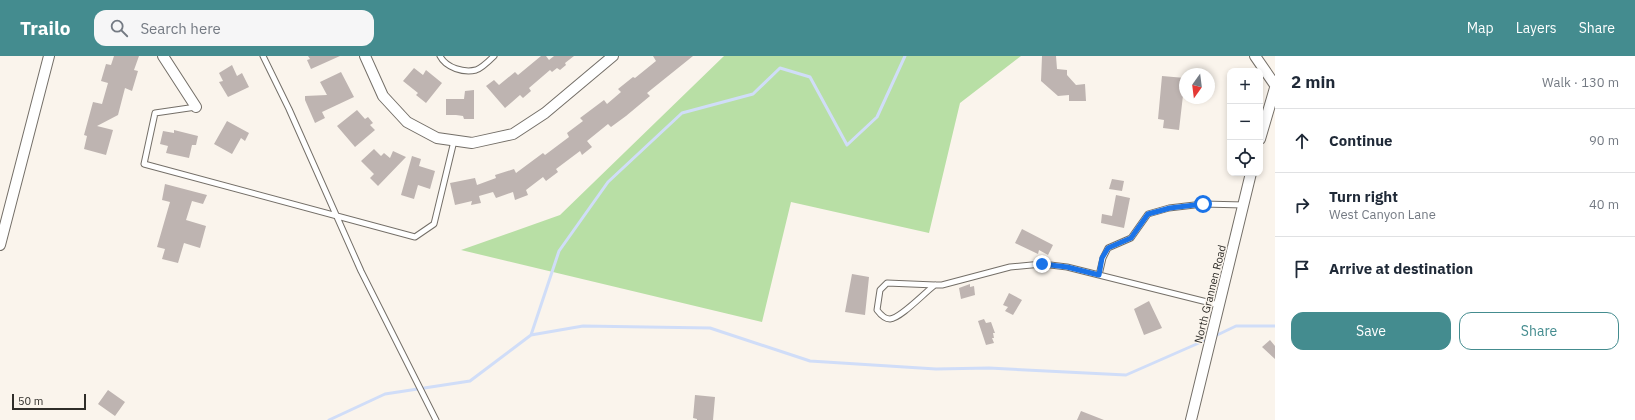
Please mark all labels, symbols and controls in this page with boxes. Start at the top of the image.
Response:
search box [94,10,374,46]
text: Trailo [20,16,70,40]
icon: search [108,17,130,39]
text: Search here [140,19,221,38]
text: Map [1467,19,1494,37]
text: Layers [1516,19,1557,37]
text: Share [1579,19,1615,37]
north arrow [1179,68,1215,104]
map controls [1227,68,1263,176]
button: + [1227,68,1263,104]
text: 2 min [1291,71,1335,93]
text: Walk · 130 m [1542,74,1619,91]
button: − [1227,104,1263,140]
icon: ahead [1291,130,1313,152]
text: Continue [1329,131,1393,150]
text: 90 m [1589,132,1619,149]
button: locate [1227,140,1263,176]
text: Turn right [1329,187,1398,206]
icon: right [1291,194,1313,216]
route start [1194,195,1212,213]
text: 40 m [1589,196,1619,213]
text: West Canyon Lane [1329,206,1436,223]
street label: North Grannen Road [1191,243,1229,345]
route end [1033,255,1051,273]
icon: arrive [1291,258,1313,280]
text: Arrive at destination [1329,259,1473,278]
button: Save [1291,312,1451,350]
button: Share [1459,312,1619,350]
scale bar [12,392,86,411]
text: 50 m [18,394,43,408]

